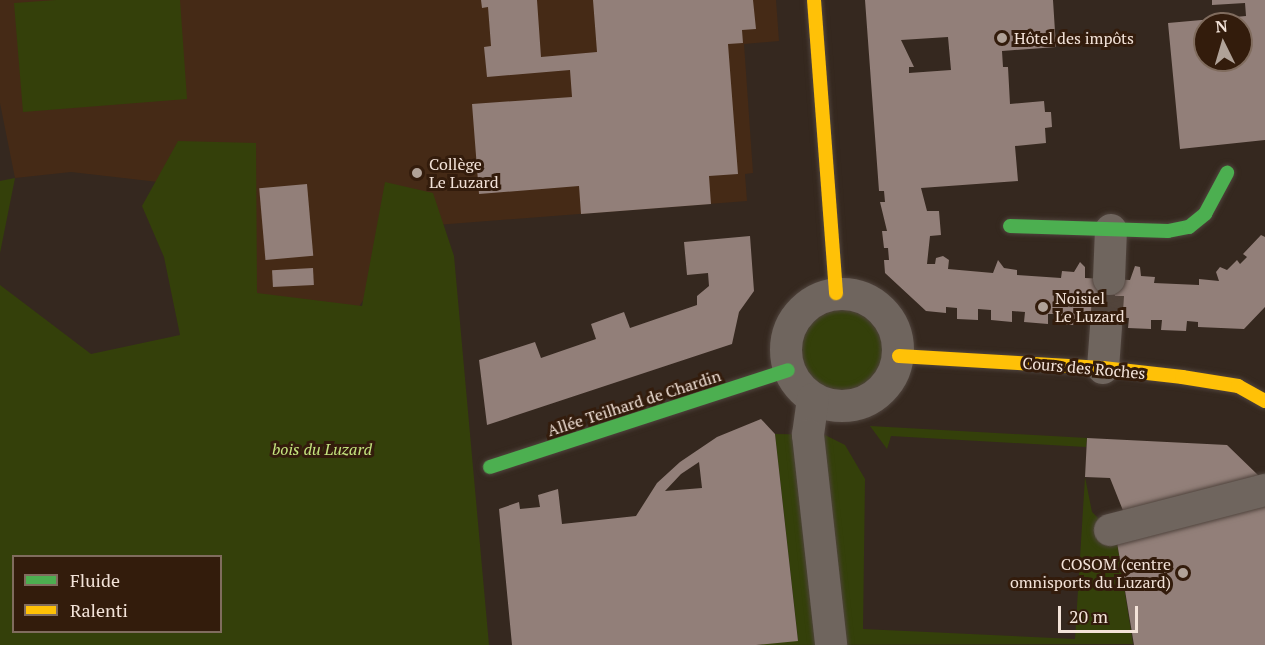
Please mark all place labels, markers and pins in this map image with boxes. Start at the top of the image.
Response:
place label: Hôtel des impôts [1014,28,1134,48]
marker: Hôtel des impôts [995,31,1009,45]
place label: Collège Le Luzard [429,154,499,192]
marker: Collège Le Luzard [410,166,424,180]
place label: Noisiel Le Luzard [1055,288,1125,326]
marker: Noisiel Le Luzard [1036,300,1050,314]
place label: COSOM (centre omnisports du Luzard) [1010,554,1171,592]
marker: COSOM (centre omnisports du Luzard) [1176,566,1190,580]

